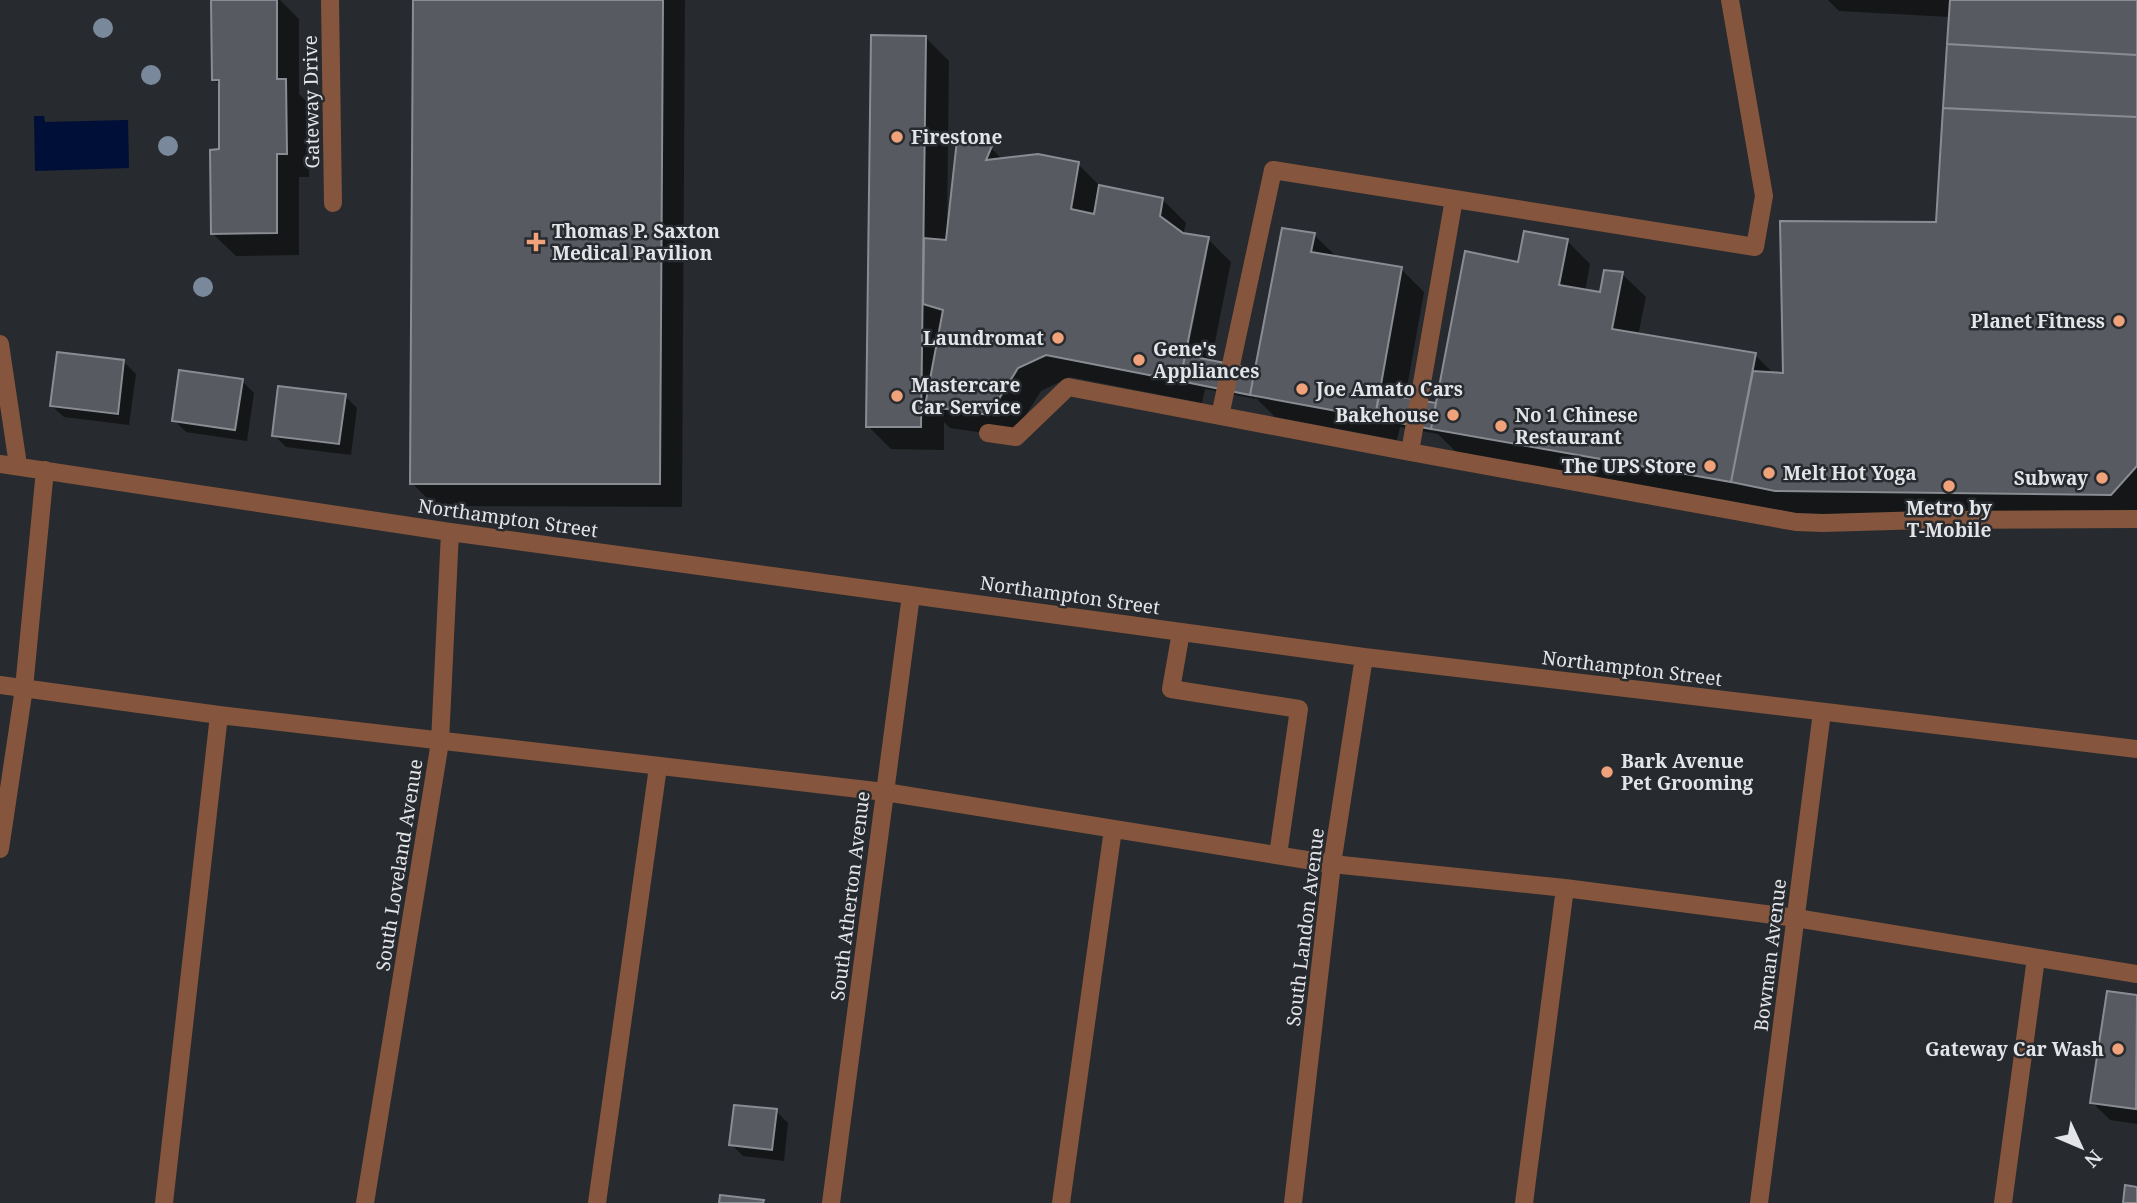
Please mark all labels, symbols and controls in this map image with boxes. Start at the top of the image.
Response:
street label: Gateway Drive [297,35,325,169]
place label: Firestone [911,124,1002,150]
marker: Firestone [889,129,905,145]
place label: Thomas P. Saxton Medical Pavilion [552,218,720,266]
marker: Thomas P. Saxton Medical Pavilion [526,232,546,252]
place label: Planet Fitness [1971,308,2105,334]
marker: Planet Fitness [2111,313,2127,329]
place label: Laundromat [923,325,1044,351]
marker: Laundromat [1050,330,1066,346]
place label: Gene's Appliances [1153,336,1259,384]
marker: Gene's Appliances [1131,352,1147,368]
place label: Mastercare Car Service [911,372,1021,420]
place label: Joe Amato Cars [1315,376,1463,402]
marker: Joe Amato Cars [1294,381,1310,397]
marker: Mastercare Car Service [889,388,905,404]
place label: Bakehouse [1335,402,1439,428]
place label: No 1 Chinese Restaurant [1515,402,1638,450]
marker: Bakehouse [1445,407,1461,423]
marker: No 1 Chinese Restaurant [1493,418,1509,434]
place label: The UPS Store [1562,453,1696,479]
marker: The UPS Store [1702,458,1718,474]
place label: Melt Hot Yoga [1783,460,1917,486]
marker: Melt Hot Yoga [1761,465,1777,481]
place label: Subway [2014,465,2088,491]
marker: Subway [2094,470,2110,486]
marker: Metro by T-Mobile [1941,478,1957,494]
street label: Northampton Street [416,493,600,544]
place label: Metro by T-Mobile [1906,495,1992,543]
street label: Northampton Street [978,570,1162,621]
street label: Northampton Street [1540,644,1724,692]
place label: Bark Avenue Pet Grooming [1621,748,1754,796]
street label: South Loveland Avenue [369,757,429,973]
marker: Bark Avenue Pet Grooming [1599,764,1615,780]
street label: South Atherton Avenue [824,790,876,1002]
street label: South Landon Avenue [1280,826,1330,1028]
street label: Bowman Avenue [1748,877,1792,1033]
place label: Gateway Car Wash [1925,1036,2104,1062]
marker: Gateway Car Wash [2110,1041,2126,1057]
north arrow [2046,1112,2116,1182]
text: N [2079,1144,2108,1173]

